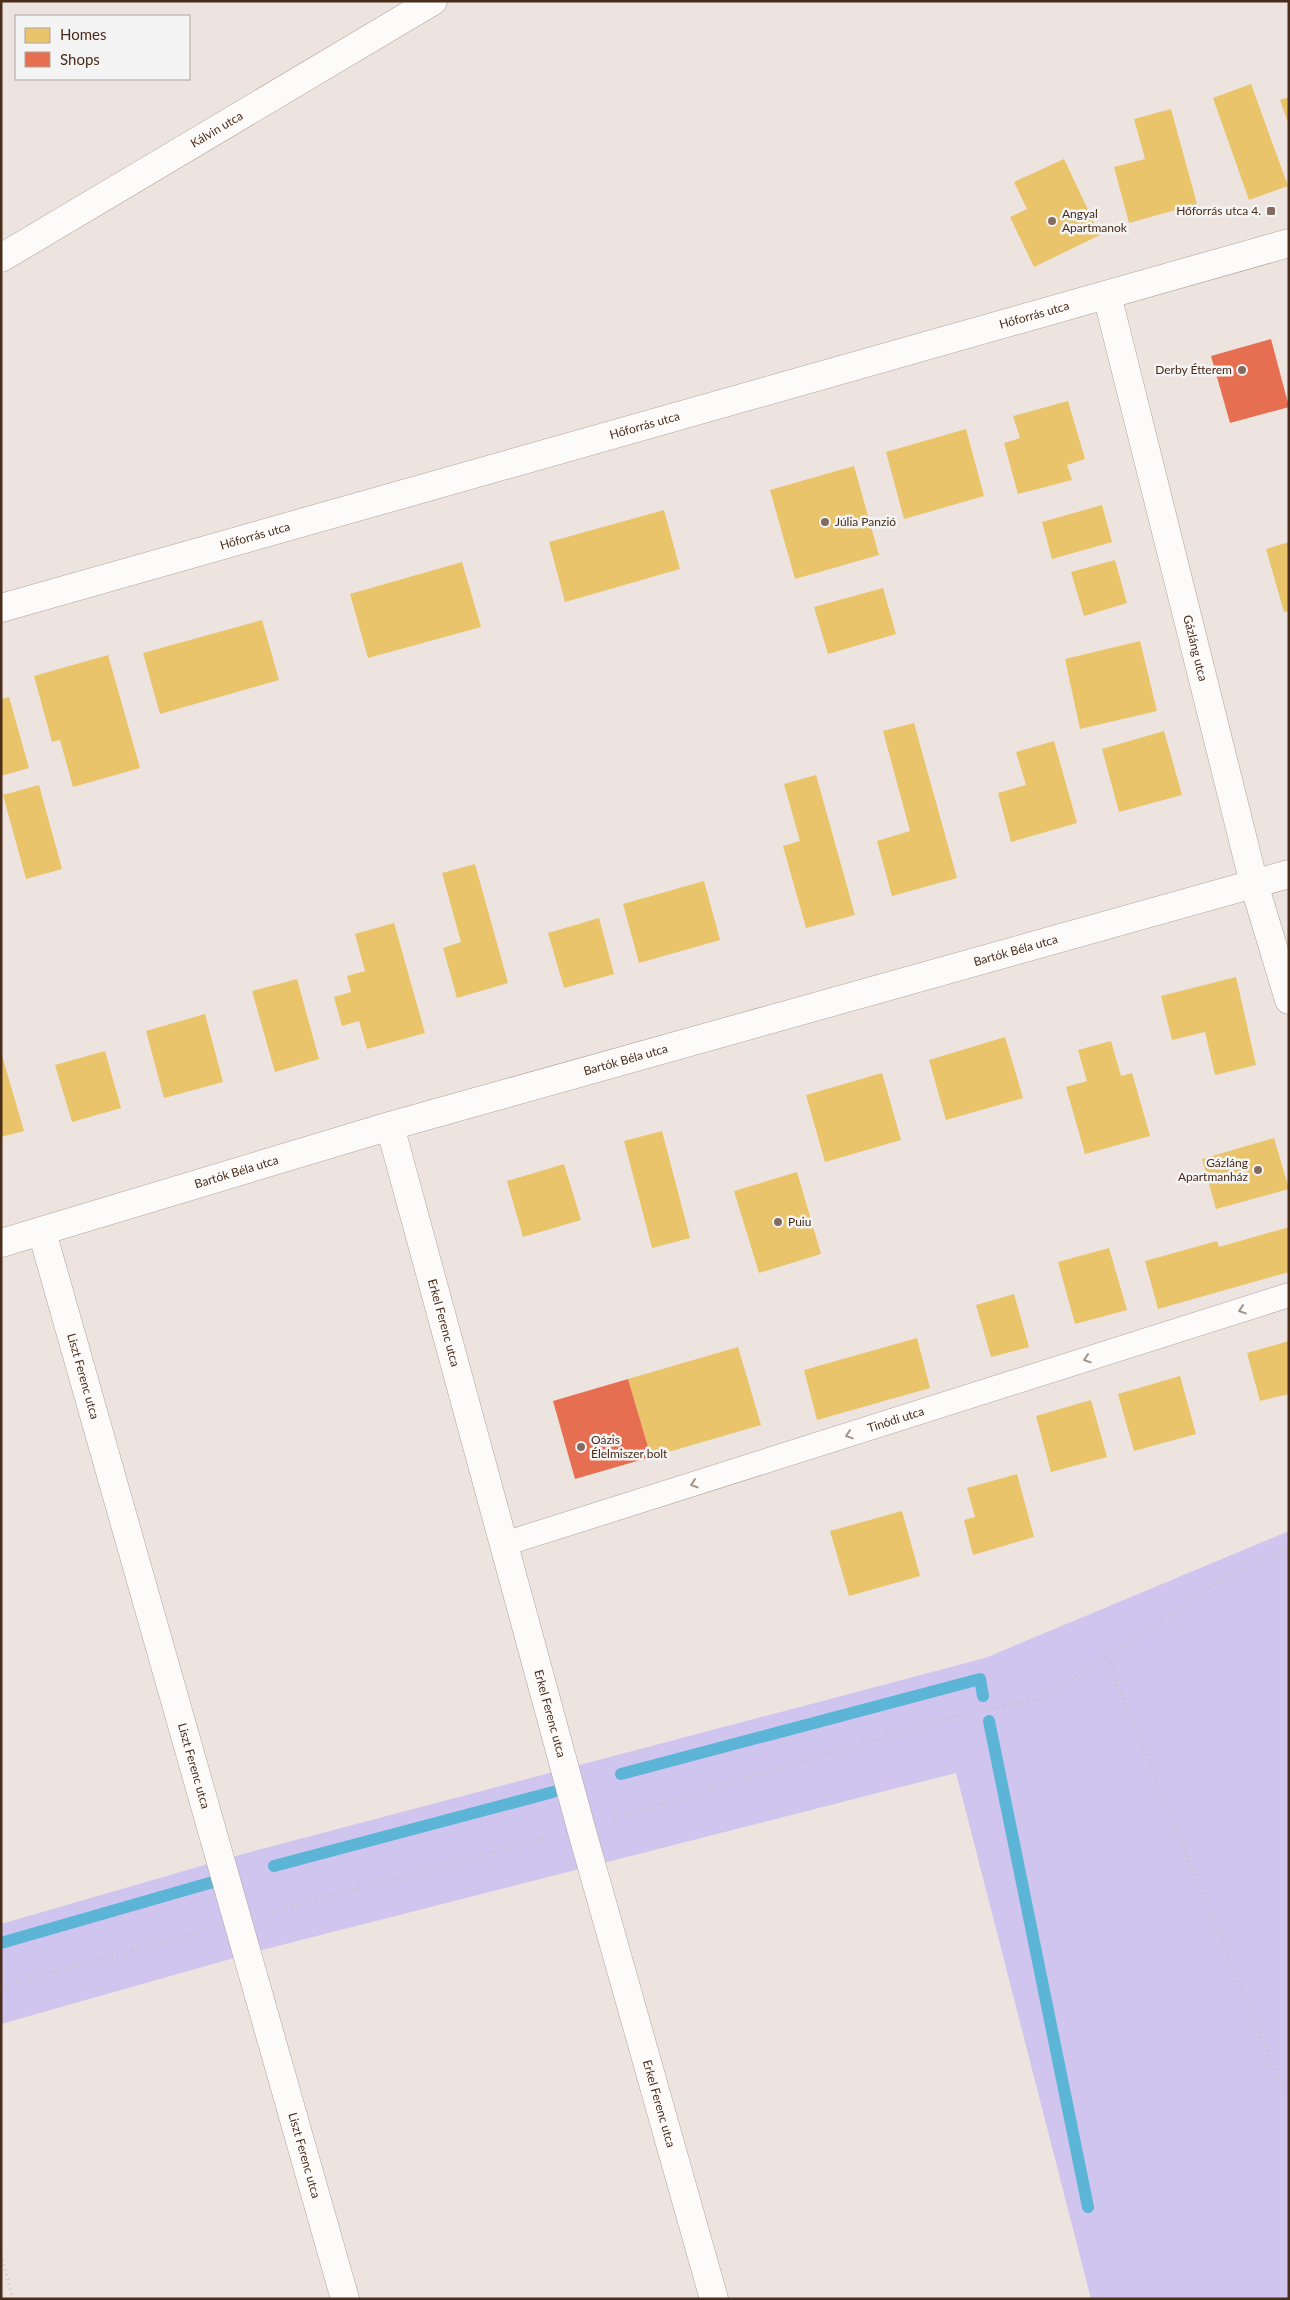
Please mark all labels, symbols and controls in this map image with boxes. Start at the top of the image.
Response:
legend [15,15,190,80]
text: Homes [60,25,106,43]
text: Shops [60,50,100,68]
street label: Kálvin utca [188,108,245,151]
place label: Hőforrás utca 4. [1176,203,1261,218]
marker: Hőforrás utca 4. [1265,205,1277,217]
place label: Angyal Apartmanok [1062,206,1128,235]
marker: Angyal Apartmanok [1046,215,1058,227]
street label: Hőforrás utca [997,298,1071,332]
place label: Derby Étterem [1155,362,1232,377]
marker: Derby Étterem [1236,364,1248,376]
street label: Hőforrás utca [608,408,681,442]
place label: Júlia Panzió [835,514,896,529]
marker: Júlia Panzió [819,516,831,528]
street label: Hőforrás utca [218,518,292,553]
street label: Gázláng utca [1180,613,1211,683]
street label: Bartók Béla utca [972,931,1059,969]
street label: Bartók Béla utca [582,1040,669,1078]
street label: Bartók Béla utca [193,1152,280,1191]
place label: Gázláng Apartmanház [1178,1155,1249,1184]
marker: Gázláng Apartmanház [1252,1164,1264,1176]
place label: Puiu [788,1214,811,1229]
marker: Puiu [772,1216,784,1228]
street label: Erkel Ferenc utca [425,1277,463,1368]
one-way arrow [1239,1305,1247,1315]
street label: Liszt Ferenc utca [64,1332,103,1421]
one-way arrow [1084,1354,1092,1364]
street label: Tinódi utca [865,1403,926,1435]
one-way arrow [845,1429,854,1439]
place label: Oázis Élelmiszer bolt [591,1432,668,1461]
marker: Oázis Élelmiszer bolt [575,1441,587,1453]
one-way arrow [690,1478,699,1488]
street label: Erkel Ferenc utca [531,1668,569,1759]
street label: Liszt Ferenc utca [175,1721,213,1810]
street label: Erkel Ferenc utca [640,2058,679,2149]
street label: Liszt Ferenc utca [285,2111,324,2200]

